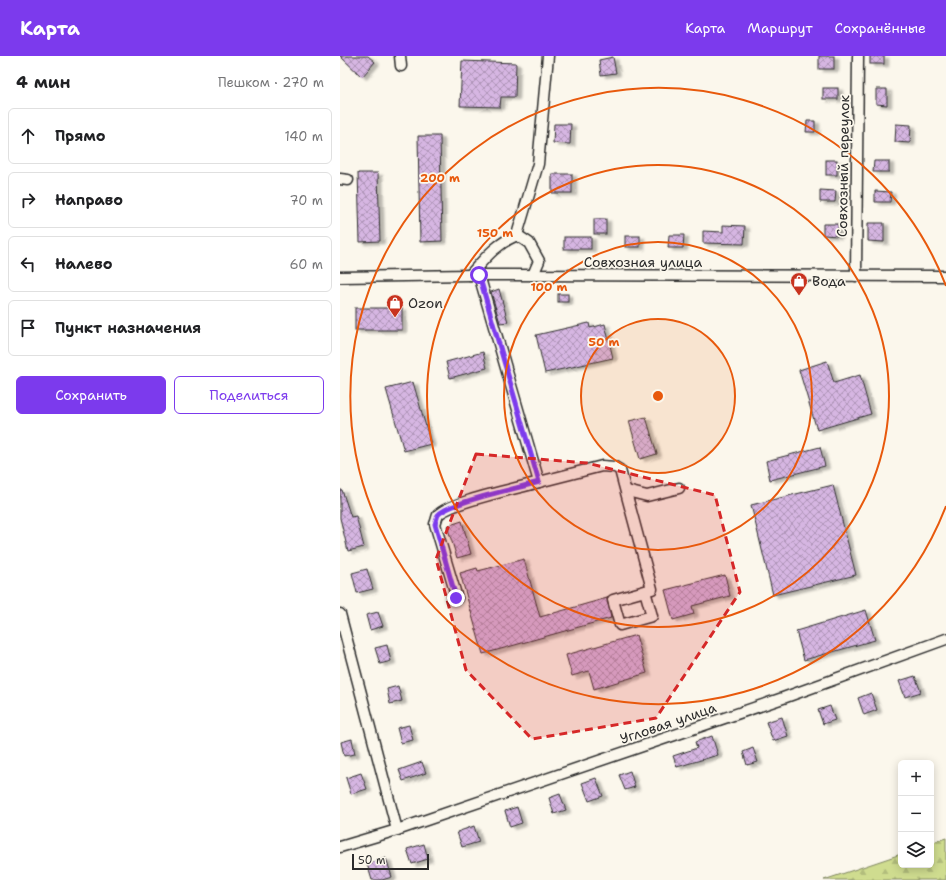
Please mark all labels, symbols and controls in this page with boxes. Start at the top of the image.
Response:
text: Карта [20,16,80,41]
text: Карта [685,19,725,37]
text: Маршрут [747,19,813,37]
text: Сохранённые [835,19,926,37]
text: 4 мин [16,71,71,93]
text: Пешком · 270 m [218,74,324,91]
street label: Совхозный переулок [833,94,853,237]
icon: ahead [17,125,39,147]
text: Прямо [55,126,105,146]
text: 140 m [284,128,323,145]
text: 200 m [420,170,460,186]
icon: right [17,189,39,211]
text: Направо [55,190,123,210]
text: 70 m [289,192,323,209]
text: 150 m [477,225,513,241]
icon: left [17,253,39,275]
street label: Совхозная улица [584,253,702,271]
text: Налево [55,254,113,274]
text: 60 m [290,256,323,273]
route start [470,266,488,284]
shop icon: Вода [789,271,809,296]
place label: Вода [812,272,846,290]
text: 100 m [531,279,568,295]
shop icon: Ozon [385,293,405,318]
place label: Ozon [408,294,443,312]
icon: arrive [17,317,39,339]
text: Пункт назначения [55,318,201,338]
text: 50 m [589,334,620,350]
button: Сохранить [16,376,166,414]
button: Поделиться [174,376,324,414]
centre of rings [651,389,665,403]
route end [447,589,465,607]
street label: Угловая улица [617,698,719,748]
map controls [898,760,934,868]
button: + [898,760,934,796]
button: − [898,796,934,832]
button: layers [898,832,934,868]
scale bar [352,852,429,871]
text: 50 m [358,853,386,868]

